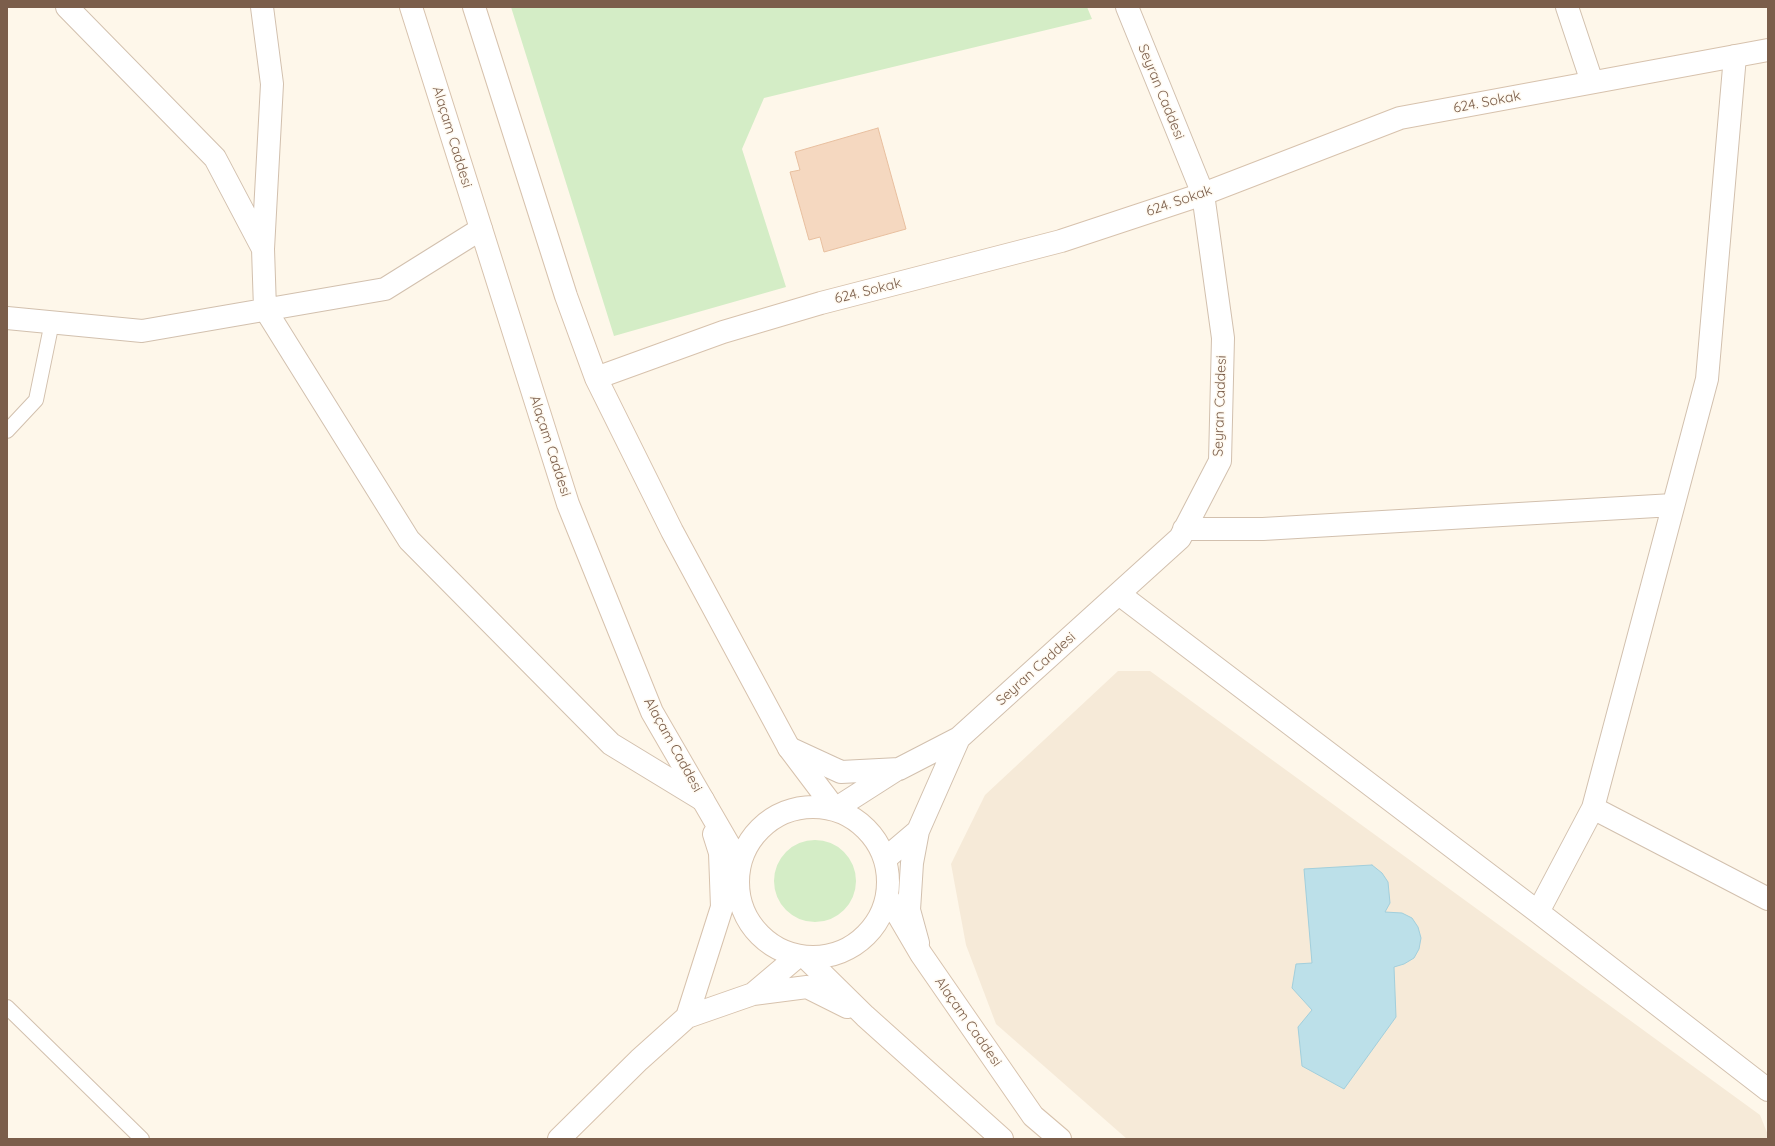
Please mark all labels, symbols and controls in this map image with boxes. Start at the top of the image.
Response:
street label: Seyran Caddesi [1134,42,1188,142]
street label: Alaçam Caddesi [429,84,475,190]
street label: 624. Sokak [1452,87,1522,117]
street label: 624. Sokak [1144,182,1214,220]
street label: 624. Sokak [833,275,903,307]
street label: Seyran Caddesi [1210,355,1230,457]
street label: Alaçam Caddesi [526,393,574,499]
street label: Seyran Caddesi [993,629,1079,709]
street label: Alaçam Caddesi [640,695,706,795]
street label: Alaçam Caddesi [931,974,1005,1070]

